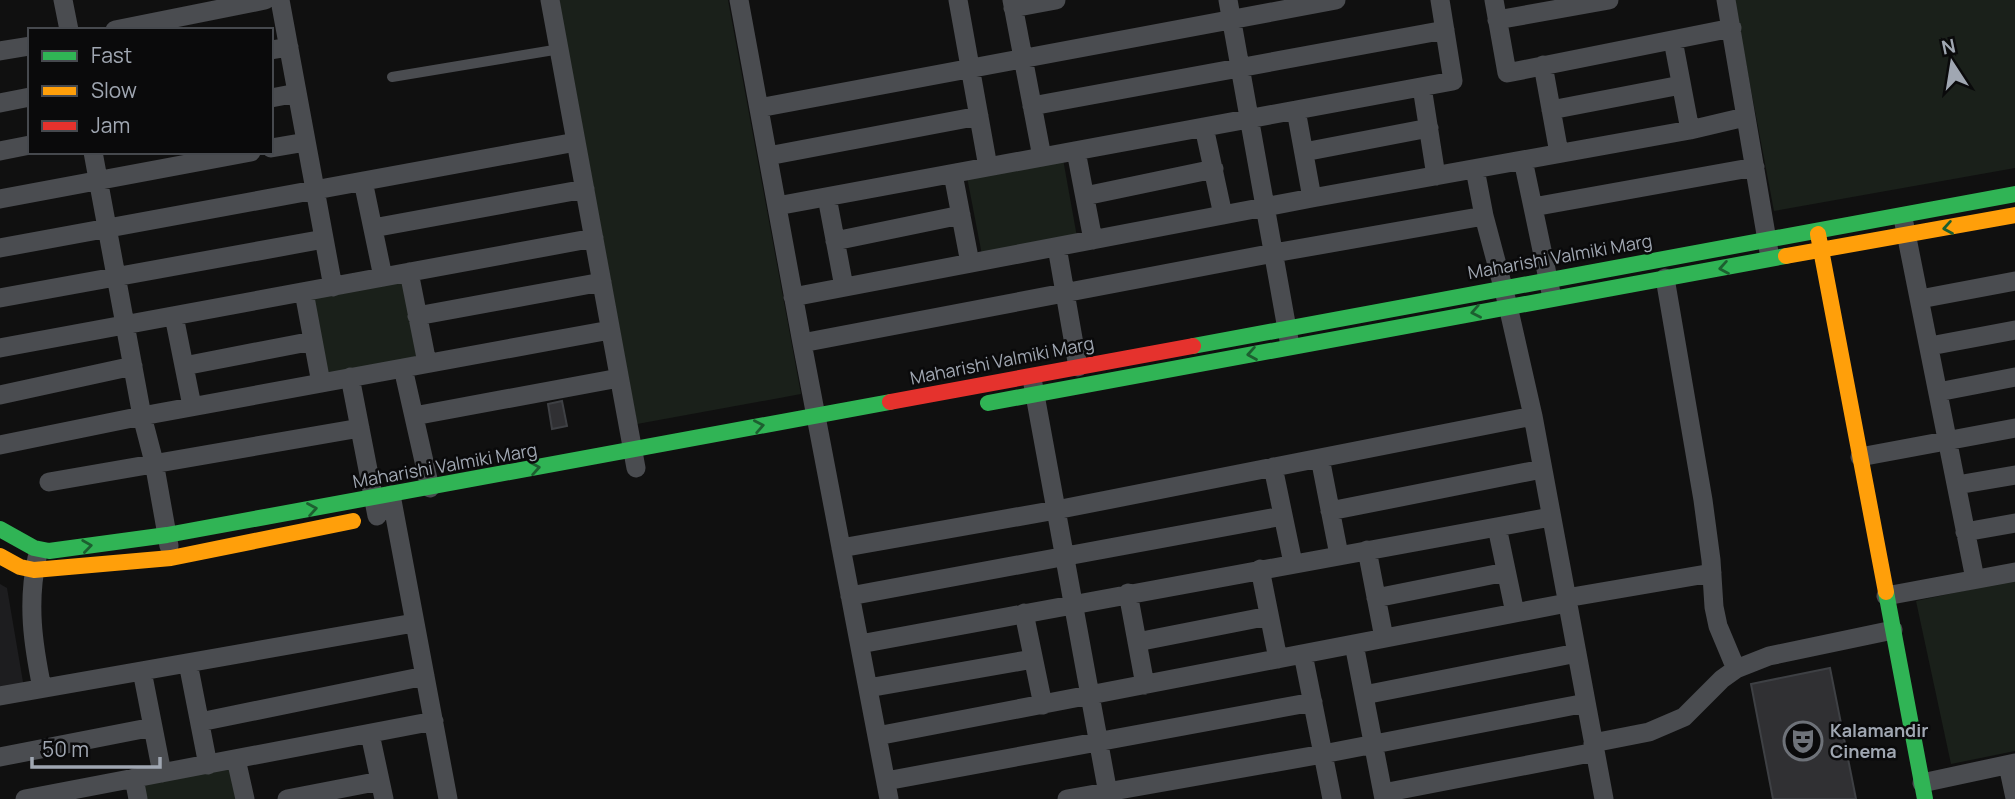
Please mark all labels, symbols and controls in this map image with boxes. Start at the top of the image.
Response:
legend [28,28,273,154]
north arrow [1917,28,1987,98]
text: N [1939,32,1958,61]
text: Fast [91,41,132,69]
text: Slow [91,76,137,104]
text: Jam [91,111,130,139]
one-way arrow [1942,219,1954,234]
street label: Maharishi Valmiki Marg [1466,228,1654,284]
one-way arrow [1718,260,1730,275]
one-way arrow [1470,304,1482,319]
street label: Maharishi Valmiki Marg [908,330,1096,390]
one-way arrow [1246,346,1258,361]
one-way arrow [753,420,765,435]
street label: Maharishi Valmiki Marg [351,437,539,493]
one-way arrow [529,462,541,477]
one-way arrow [306,503,318,518]
one-way arrow [81,539,93,554]
place label: Kalamandir Cinema [1830,718,1928,763]
theatre icon: Kalamandir Cinema [1782,720,1824,762]
scale bar [32,726,159,770]
text: 50 m [42,735,89,763]

